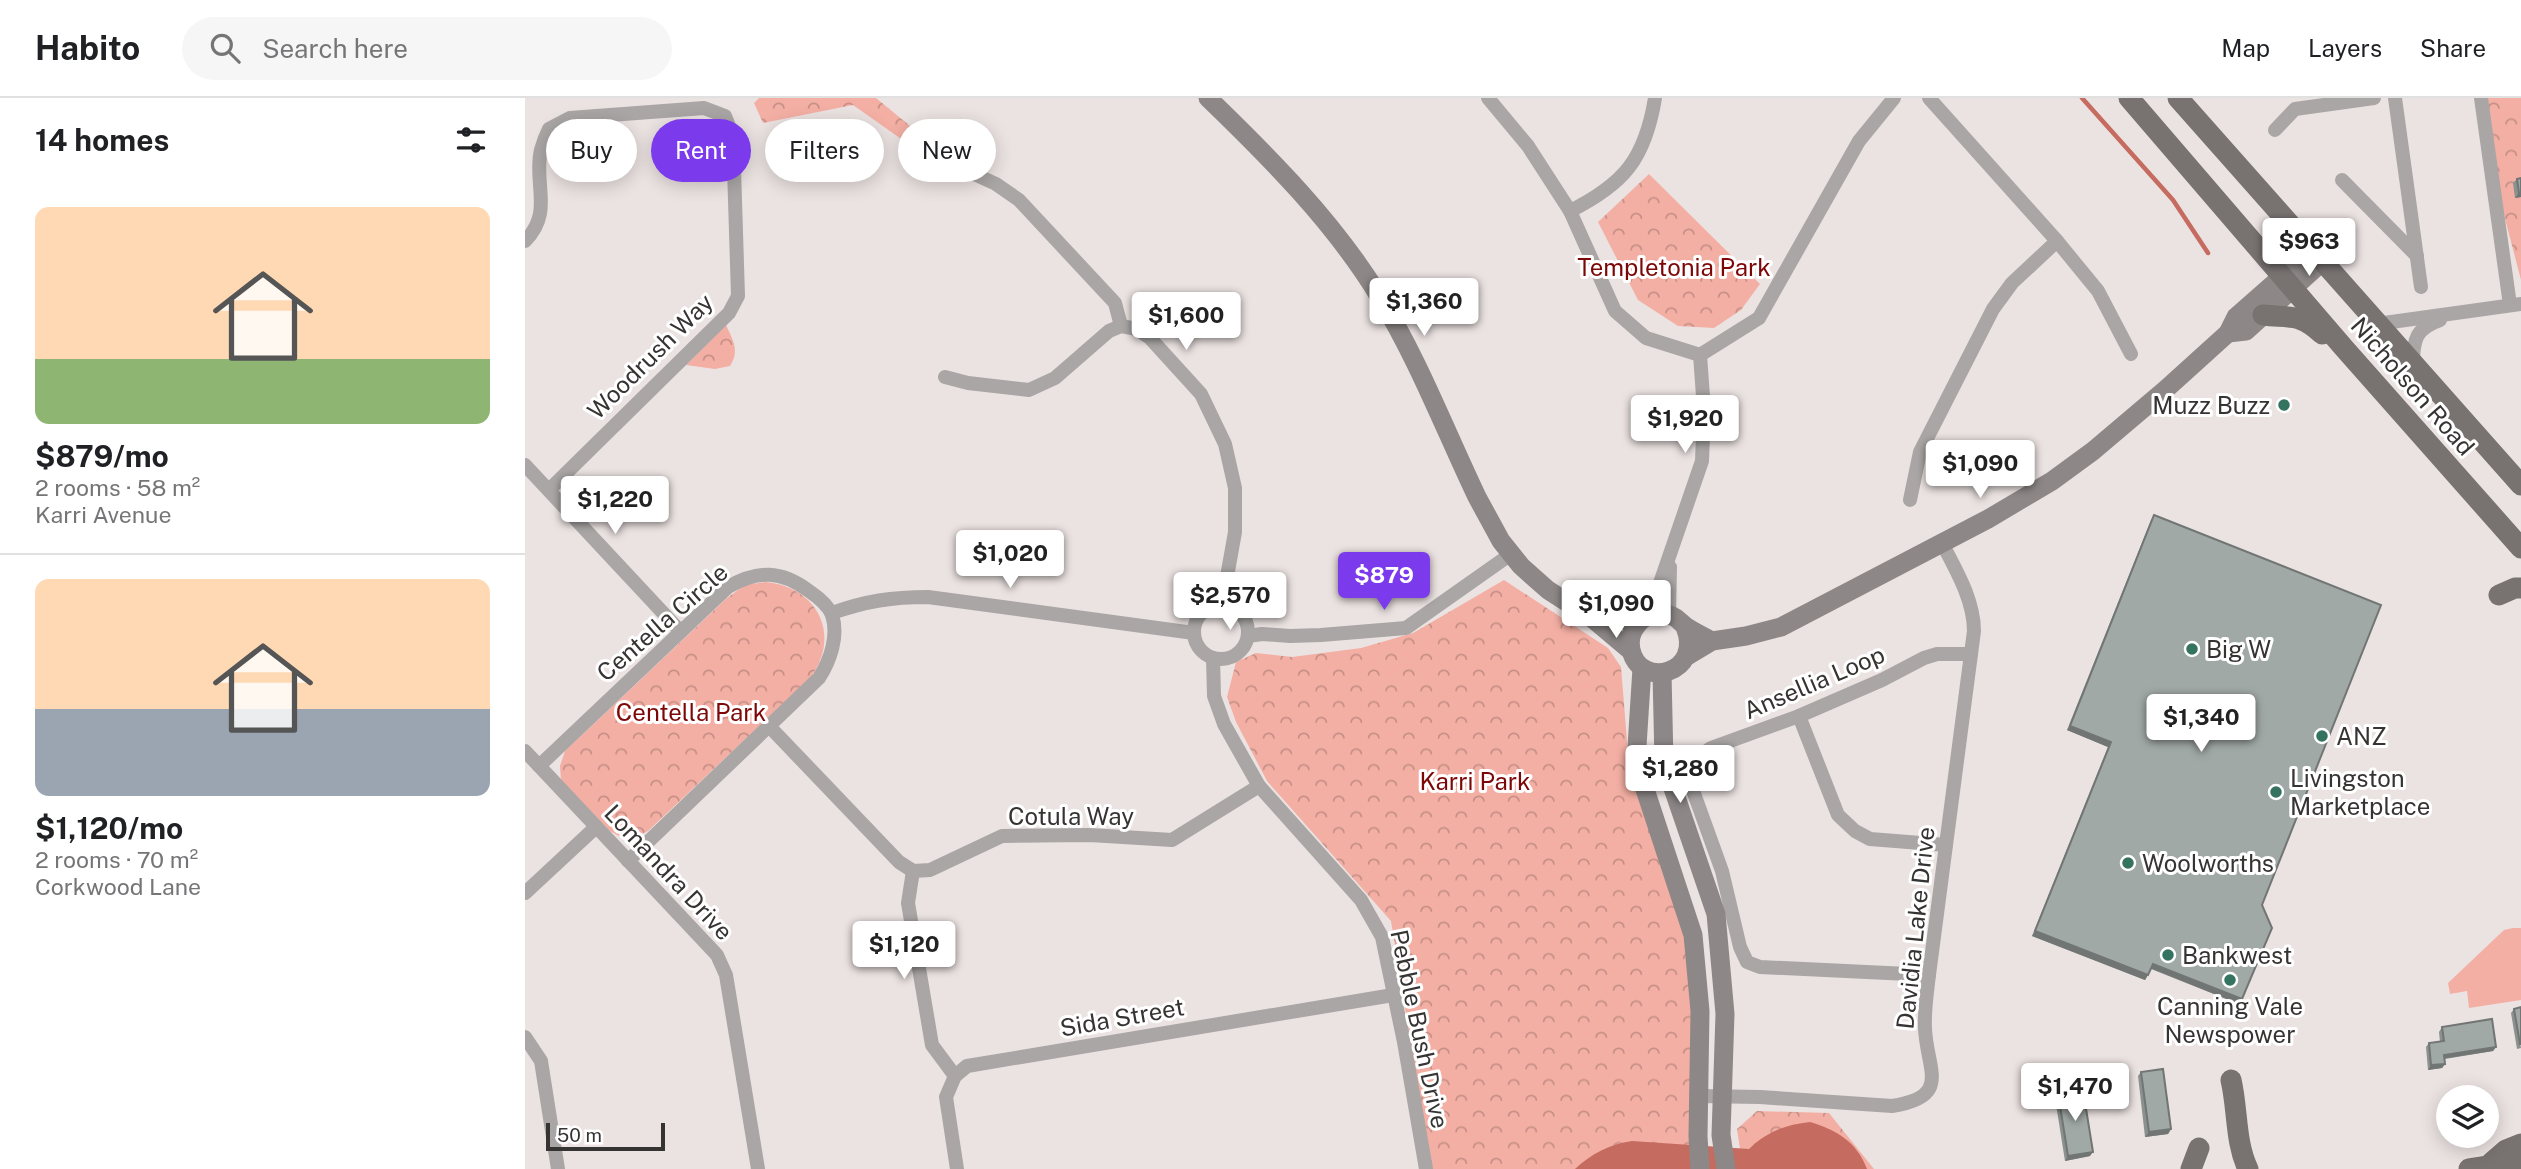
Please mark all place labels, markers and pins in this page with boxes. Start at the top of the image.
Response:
pin: $963 [2268,218,2350,278]
pin: $1,360 [1367,278,1481,338]
pin: $1,600 [1129,292,1243,352]
place label: Muzz Buzz [2152,391,2270,419]
pin: $1,920 [1628,396,1742,455]
marker: Muzz Buzz [2276,397,2292,413]
pin: $1,090 [1923,440,2037,500]
pin: $1,220 [558,476,672,536]
pin: $1,020 [953,531,1067,590]
pin: $879 [1343,552,1425,612]
pin: $2,570 [1173,573,1287,632]
pin: $1,090 [1559,580,1673,640]
place label: Big W [2206,635,2271,663]
marker: Big W [2184,641,2200,657]
pin: $1,340 [2144,694,2258,754]
place label: ANZ [2336,722,2386,750]
marker: ANZ [2314,728,2330,744]
pin: $1,280 [1623,746,1737,805]
place label: Livingston Marketplace [2290,764,2430,820]
marker: Livingston Marketplace [2268,784,2284,800]
place label: Woolworths [2142,849,2274,877]
marker: Woolworths [2120,855,2136,871]
pin: $1,120 [847,922,961,981]
place label: Bankwest [2182,941,2292,969]
marker: Bankwest [2160,947,2176,963]
marker: Canning Vale Newspower [2222,972,2238,988]
place label: Canning Vale Newspower [2157,992,2303,1048]
pin: $1,470 [2018,1063,2132,1123]

